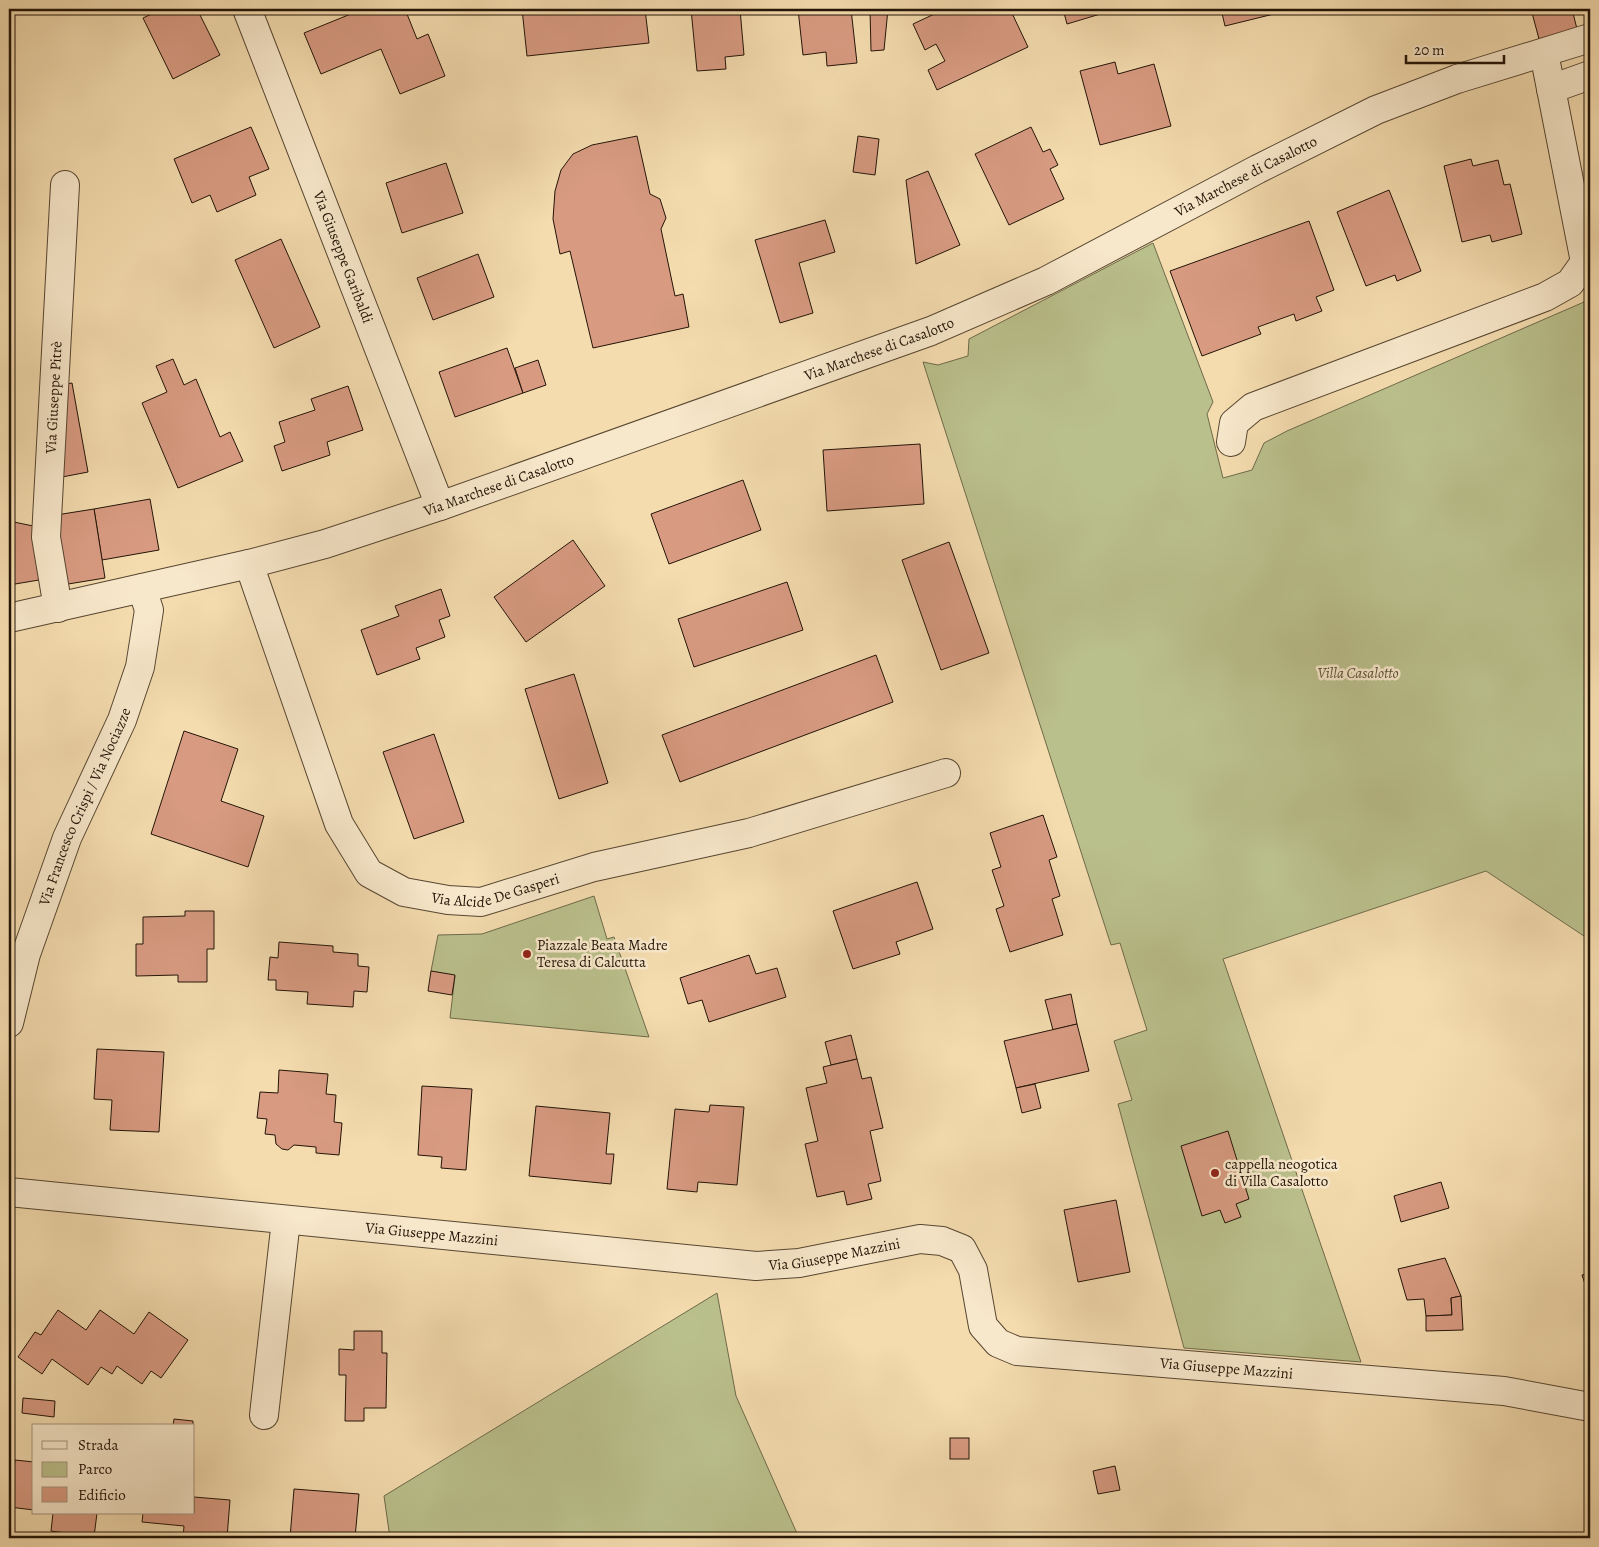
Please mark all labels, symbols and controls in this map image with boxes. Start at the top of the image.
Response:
scale bar [1406,32,1504,64]
text: 20 m [1414,40,1445,60]
street label: Via Marchese di Casalotto [1170,131,1321,222]
street label: Via Giuseppe Garibaldi [308,187,378,326]
street label: Via Marchese di Casalotto [800,312,957,386]
street label: Via Giuseppe Pitrè [40,340,67,455]
street label: Via Marchese di Casalotto [420,449,576,521]
park label: Villa Casalotto [1317,663,1399,683]
street label: Via Francesco Crispi / Via Nociazze [34,705,136,909]
street label: Via Alcide De Gasperi [429,868,562,912]
place label: Piazzale Beata Madre Teresa di Calcutta [537,935,668,972]
marker: Piazzale Beata Madre Teresa di Calcutta [521,948,533,960]
place label: cappella neogotica di Villa Casalotto [1225,1154,1338,1191]
marker: cappella neogotica di Villa Casalotto [1209,1167,1221,1179]
street label: Via Giuseppe Mazzini [364,1217,499,1250]
street label: Via Giuseppe Mazzini [767,1233,902,1275]
street label: Via Giuseppe Mazzini [1158,1353,1294,1384]
legend [32,1424,195,1514]
text: Strada [78,1435,119,1455]
text: Parco [78,1459,112,1479]
text: Edificio [78,1485,126,1505]

